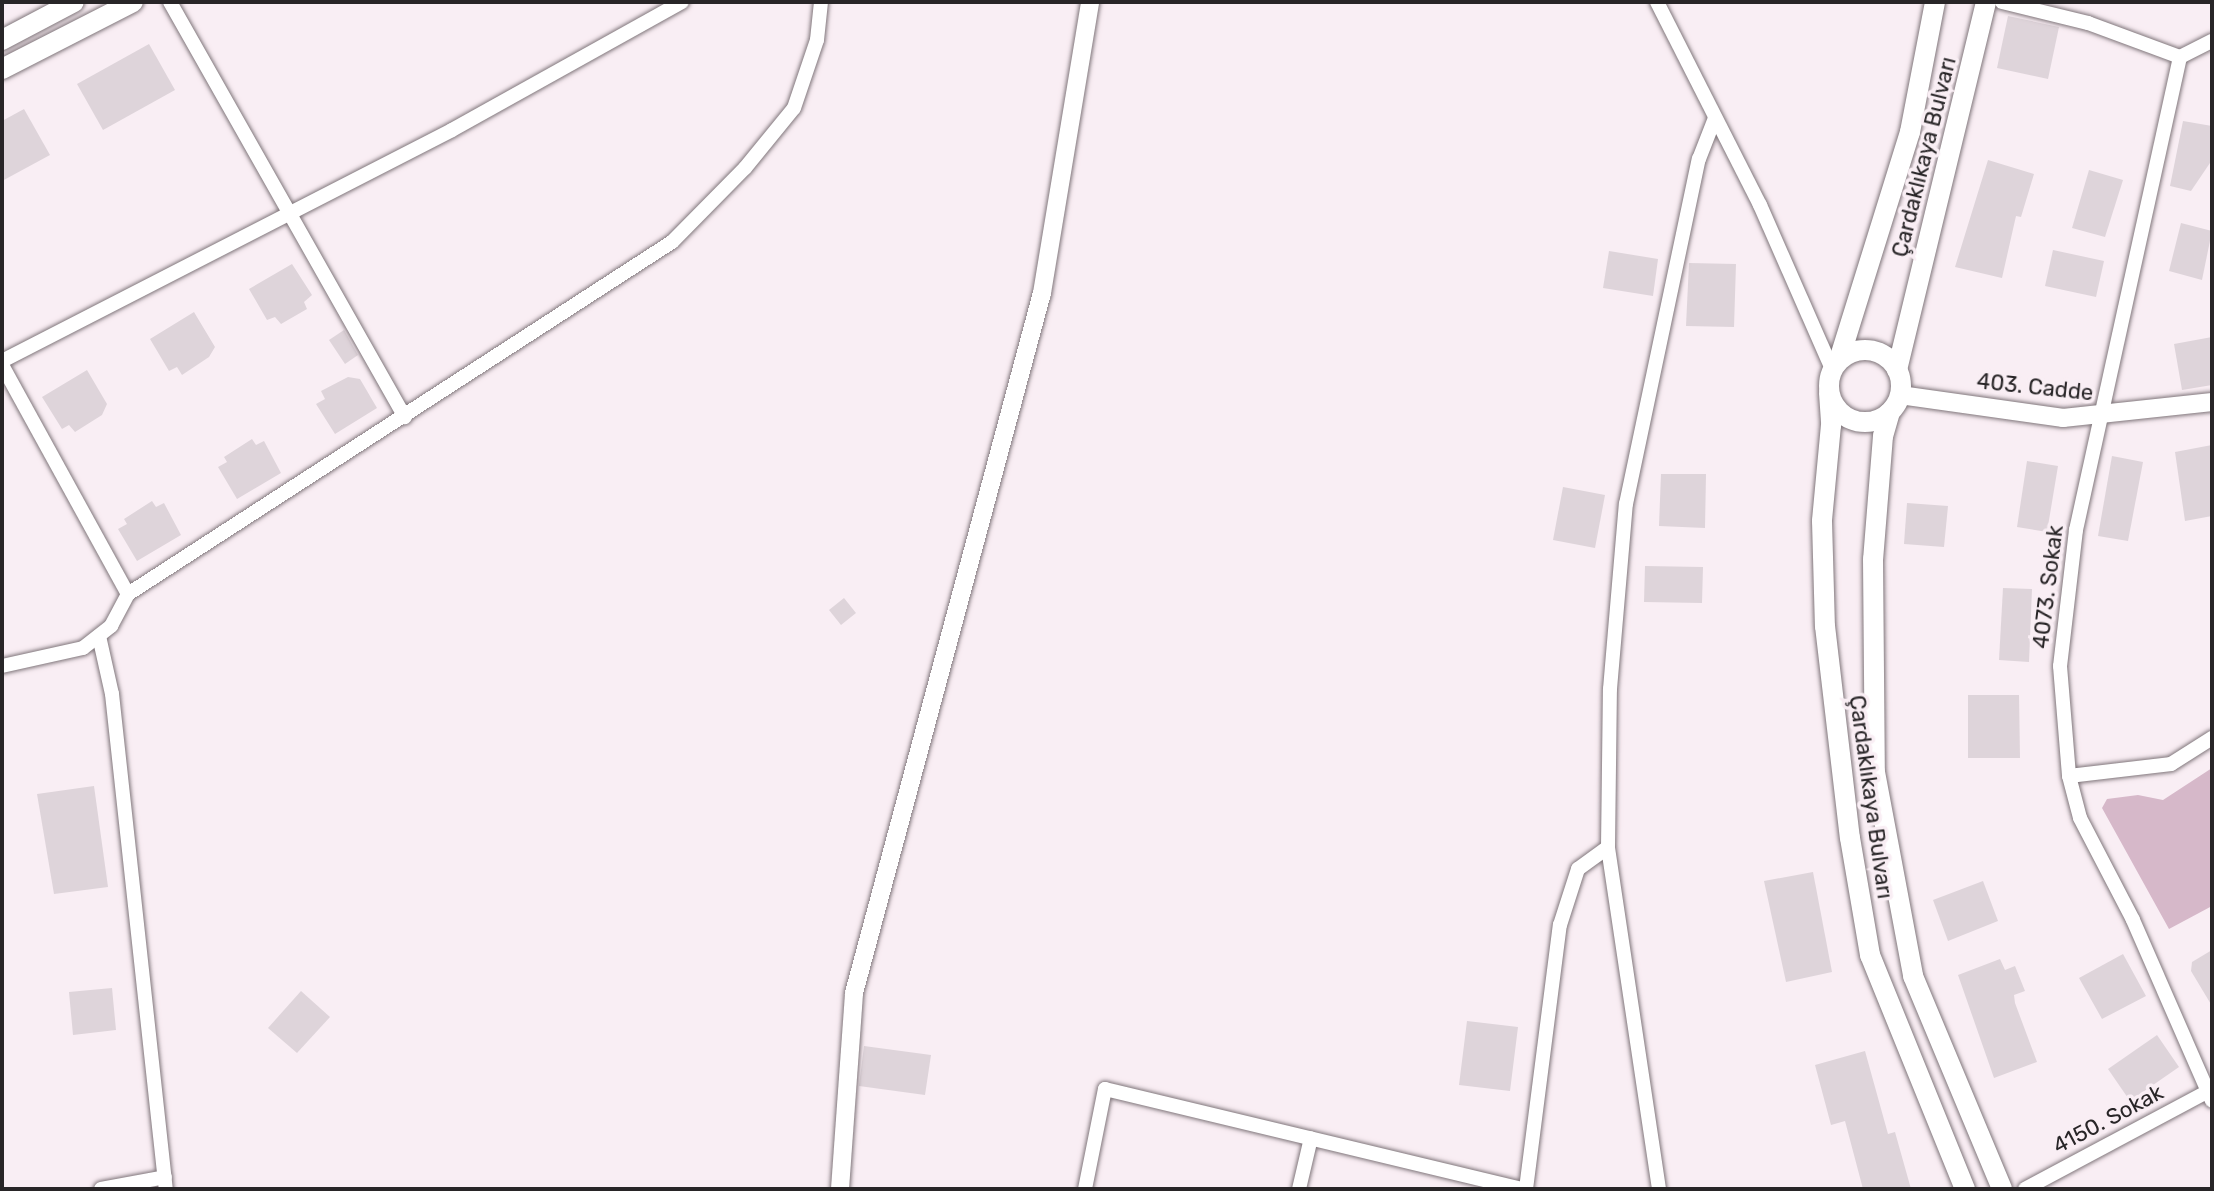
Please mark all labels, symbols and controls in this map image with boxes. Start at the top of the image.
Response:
street label: Çardaklıkaya Bulvarı [1886,54,1962,260]
street label: 403. Cadde [1975,368,2095,406]
street label: 4073. Sokak [2027,524,2069,650]
street label: Çardaklıkaya Bulvarı [1844,694,1898,900]
street label: 4150. Sokak [2048,1079,2168,1159]

